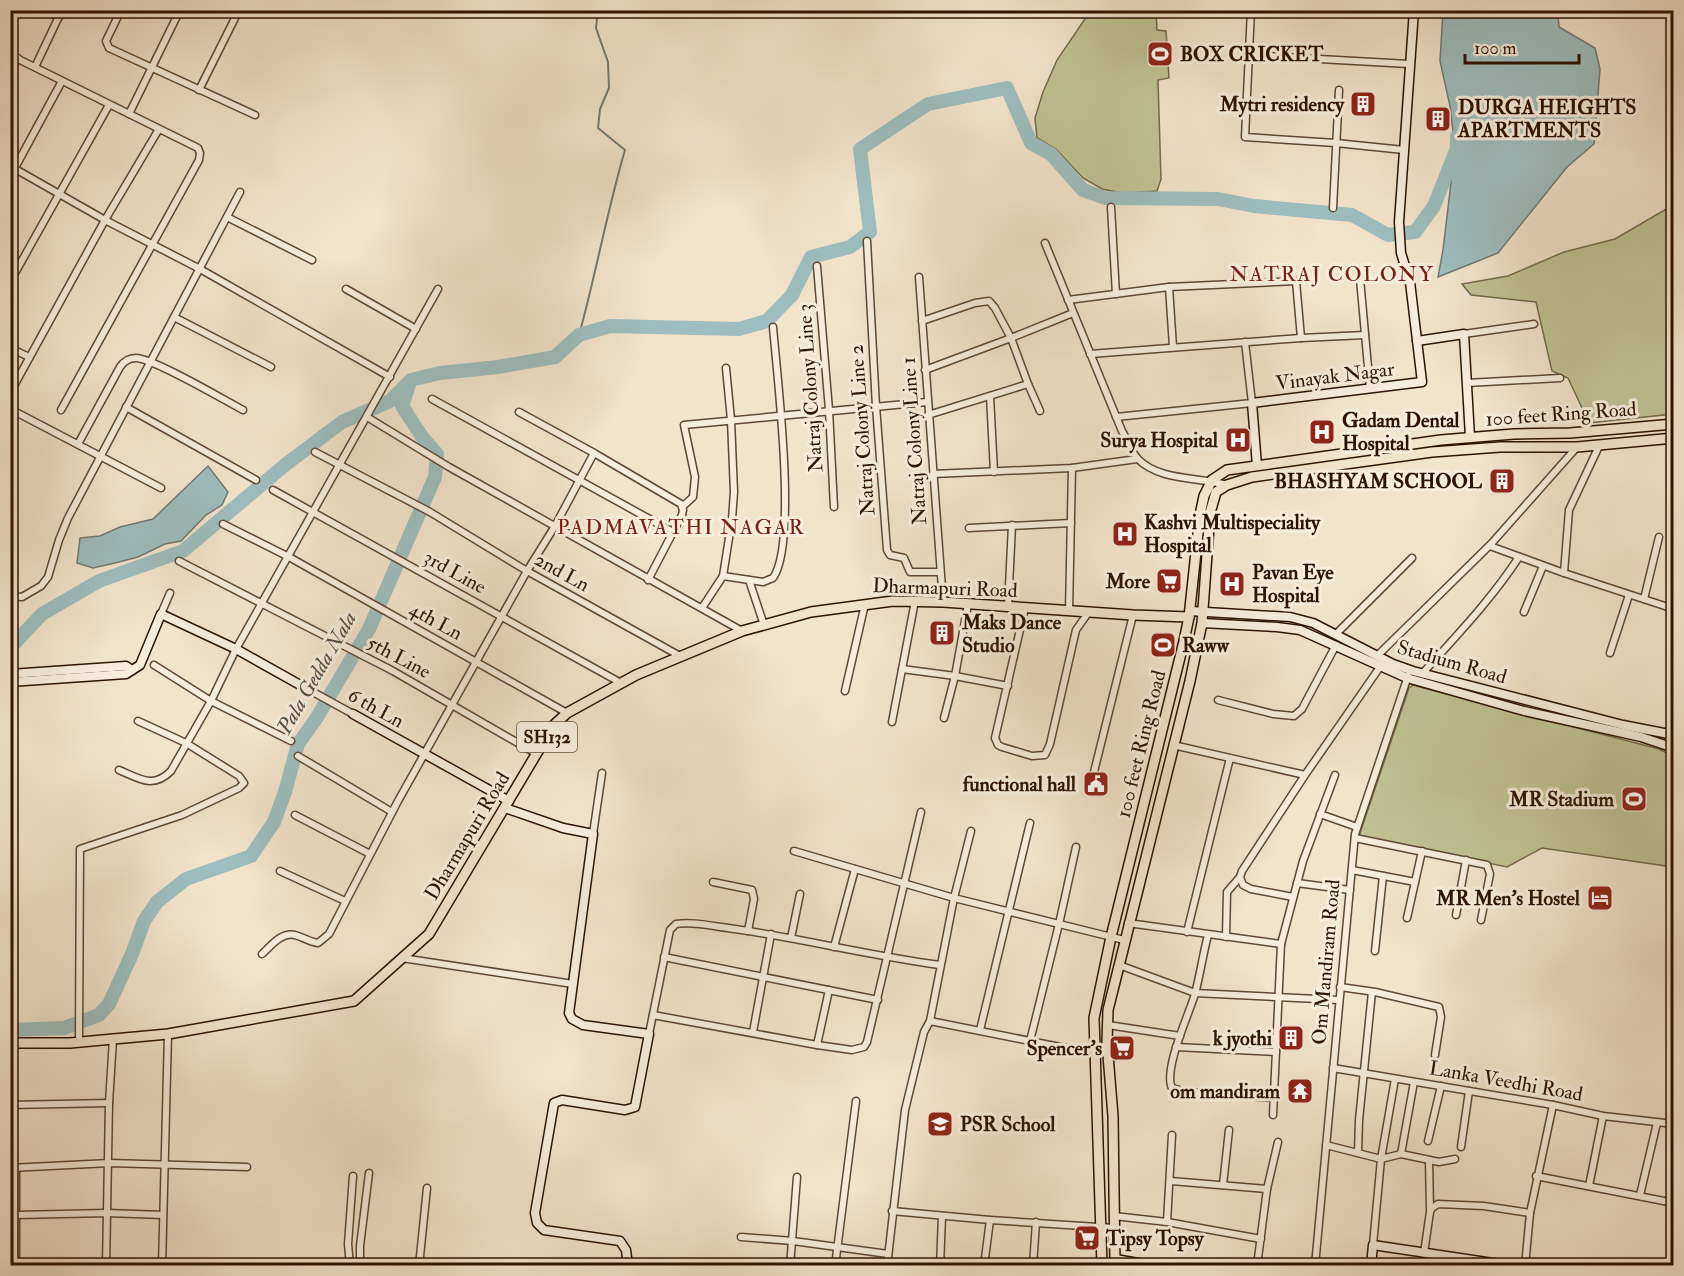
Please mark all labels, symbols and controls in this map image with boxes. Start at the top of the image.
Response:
scale bar [1465,27,1579,65]
text: 100 m [1474,37,1517,60]
sports icon: BOX CRICKET [1145,39,1175,69]
place label: BOX CRICKET [1180,42,1323,67]
building icon: Mytri residency [1348,89,1378,119]
place label: Mytri residency [1219,92,1345,118]
place label: DURGA HEIGHTS APARTMENTS [1457,95,1636,143]
building icon: DURGA HEIGHTS APARTMENTS [1423,104,1453,134]
district label: NATRAJ COLONY [1230,261,1434,288]
street label: Natraj Colony Line 3 [792,303,828,473]
street label: Natraj Colony Line 2 [844,344,880,516]
street label: Natraj Colony Line 1 [896,356,932,526]
street label: Vinayak Nagar [1274,356,1396,396]
street label: 100 feet Ring Road [1485,396,1638,432]
place label: Gadam Dental Hospital [1342,408,1460,457]
hospital icon: Gadam Dental Hospital [1307,417,1337,447]
hospital icon: Surya Hospital [1223,425,1253,455]
place label: Surya Hospital [1100,428,1219,454]
building icon: BHASHYAM SCHOOL [1487,466,1517,496]
place label: BHASHYAM SCHOOL [1274,469,1483,494]
place label: Kashvi Multispeciality Hospital [1144,510,1321,559]
district label: PADMAVATHI NAGAR [557,514,805,541]
hospital icon: Kashvi Multispeciality Hospital [1110,519,1140,549]
street label: 3rd Line [419,545,491,599]
street label: 2nd Ln [530,547,594,597]
place label: Pavan Eye Hospital [1252,560,1334,609]
supermarket icon: More [1154,566,1184,596]
place label: More [1105,569,1151,594]
hospital icon: Pavan Eye Hospital [1217,569,1247,599]
street label: Dharmapuri Road [872,573,1018,604]
street label: 4th Ln [405,596,467,646]
water label: Pala Gedda Nala [271,607,363,740]
place label: Maks Dance Studio [961,610,1062,658]
building icon: Maks Dance Studio [927,618,957,648]
street label: 5th Line [363,630,435,684]
sports icon: Raww [1148,630,1178,660]
place label: Raww [1182,633,1230,658]
street label: Stadium Road [1394,634,1510,690]
street label: 100 feet Ring Road [1111,667,1171,820]
street label: 6 th Ln [344,682,408,734]
road number: SH132 [517,722,577,752]
street label: Dharmapuri Road [419,767,516,905]
public building icon: functional hall [1081,769,1111,799]
place label: functional hall [963,772,1077,797]
sports icon: MR Stadium [1619,784,1649,814]
place label: MR Stadium [1508,787,1614,812]
street label: Om Mandiram Road [1306,878,1346,1046]
hotel icon: MR Men's Hostel [1585,883,1615,913]
place label: MR Men's Hostel [1435,886,1581,911]
building icon: k jyothi [1276,1023,1306,1053]
place label: k jyothi [1212,1026,1273,1052]
supermarket icon: Spencer's [1107,1033,1137,1063]
place label: Spencer's [1027,1036,1102,1062]
street label: Lanka Veedhi Road [1427,1055,1585,1107]
temple icon: om mandiram [1285,1076,1315,1106]
place label: om mandiram [1170,1079,1280,1104]
school or university icon: PSR School [925,1109,955,1139]
place label: PSR School [960,1112,1056,1137]
supermarket icon: Tipsy Topsy [1072,1223,1102,1253]
place label: Tipsy Topsy [1105,1226,1205,1252]

